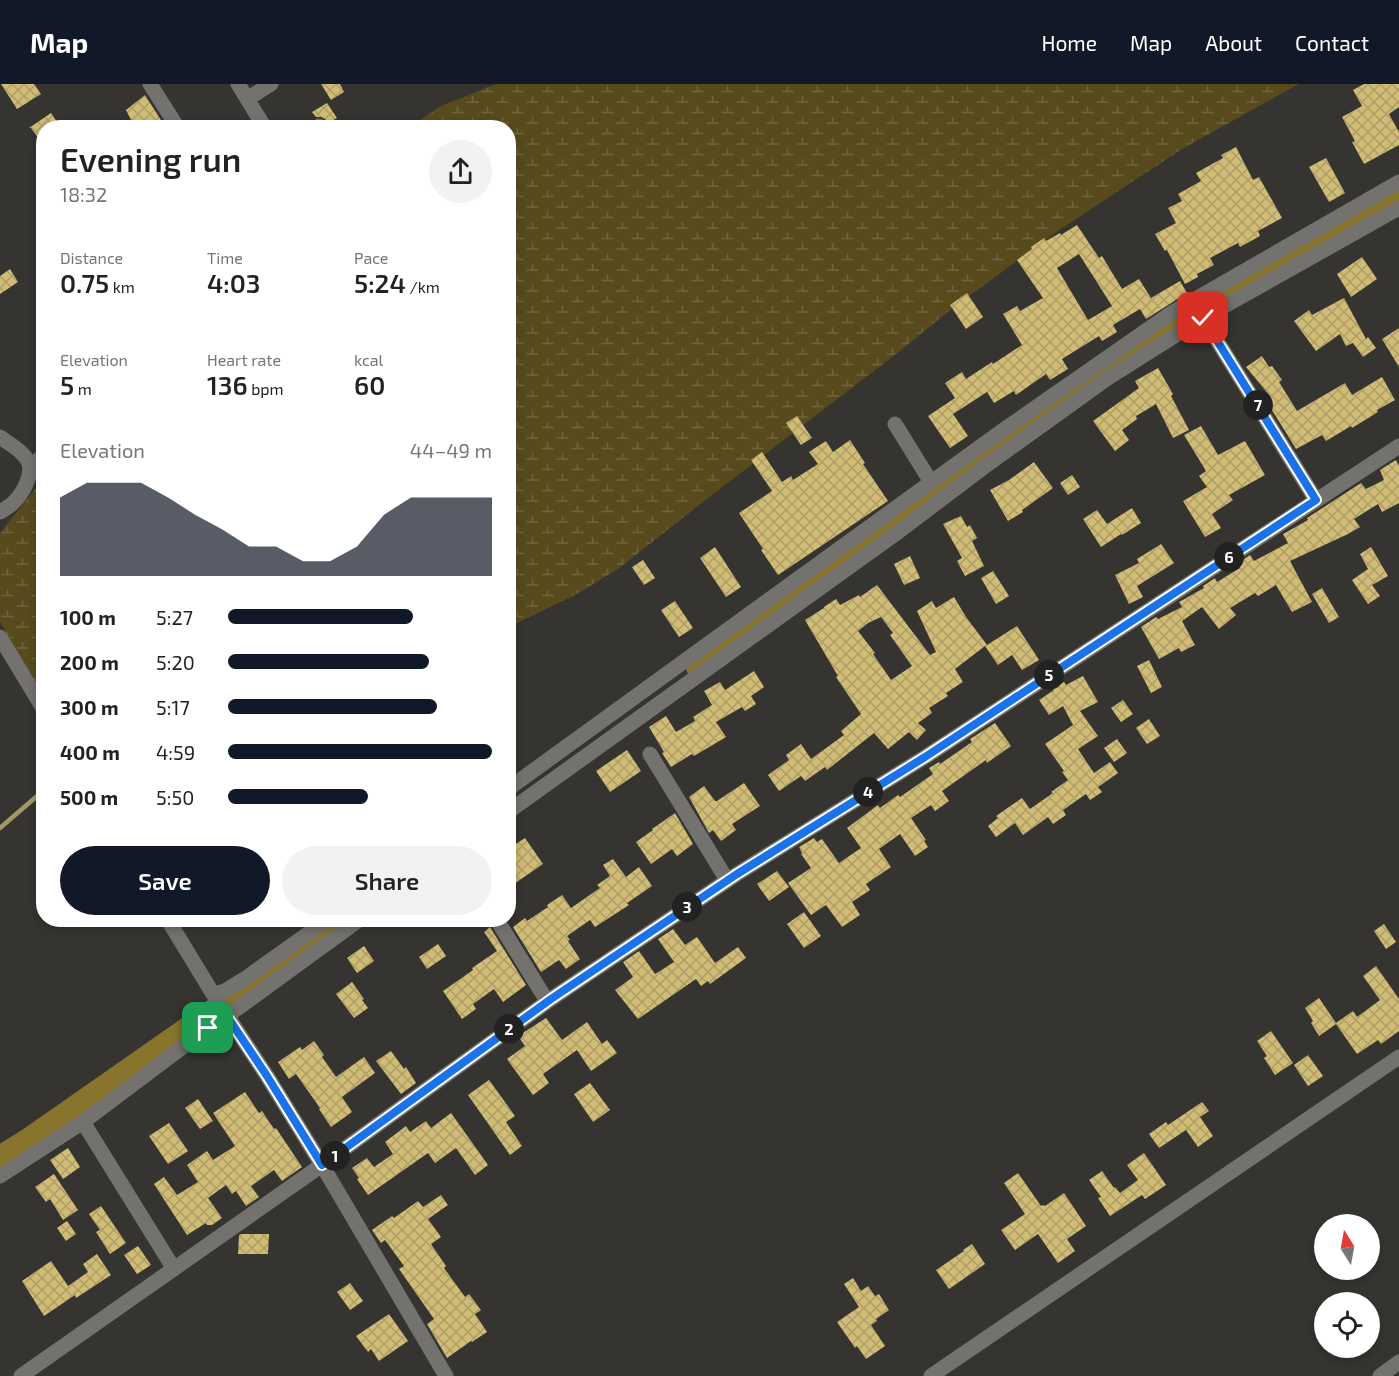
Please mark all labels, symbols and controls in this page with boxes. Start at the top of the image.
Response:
text: Map [30,25,88,59]
text: Home [1041,30,1097,55]
text: Map [1130,30,1172,55]
text: About [1205,30,1262,55]
text: Contact [1295,30,1369,55]
text: Evening run [60,139,241,179]
button: share [429,140,492,203]
text: 18:32 [60,182,107,206]
text: Distance [60,248,123,267]
text: Time [207,248,243,267]
text: Pace [354,248,388,267]
text: 0.75 [60,267,109,298]
text: 4:03 [207,267,260,298]
text: 5:24 [354,267,406,298]
text: km [109,277,135,296]
text: /km [406,277,440,296]
pin [1177,292,1228,343]
icon: check [1186,301,1219,334]
text: Elevation [60,350,128,369]
text: Heart rate [207,350,281,369]
text: kcal [354,350,383,369]
text: 5 [60,369,74,400]
text: 136 [207,369,248,400]
text: 60 [354,369,385,400]
text: m [74,379,92,398]
text: bpm [248,379,284,398]
pin: 7 [1243,390,1273,420]
text: 7 [1254,395,1262,414]
text: Elevation [60,438,145,462]
text: 44–49 m [410,438,492,462]
pin: 6 [1214,542,1244,572]
text: 6 [1224,547,1234,566]
text: 100 m [60,605,116,629]
text: 5:27 [156,605,193,629]
text: 200 m [60,650,119,674]
text: 5:20 [156,650,195,674]
pin: 5 [1034,660,1064,690]
text: 5 [1045,665,1053,684]
text: 300 m [60,695,119,719]
text: 5:17 [156,695,190,719]
text: 400 m [60,740,120,764]
text: 4:59 [156,740,195,764]
pin: 4 [853,777,883,807]
text: 4 [863,782,873,801]
text: 500 m [60,785,118,809]
text: 5:50 [156,785,194,809]
button: Save [60,846,270,915]
button: Share [282,846,492,915]
pin: 3 [672,892,702,922]
text: 3 [682,897,692,916]
pin [182,1002,233,1053]
icon: arrive [191,1011,224,1044]
pin: 2 [494,1014,524,1044]
text: 2 [504,1019,514,1038]
pin: 1 [320,1141,350,1171]
text: 1 [332,1146,338,1165]
north arrow [1314,1214,1380,1280]
map controls [1314,1214,1380,1358]
button: locate [1314,1292,1380,1358]

